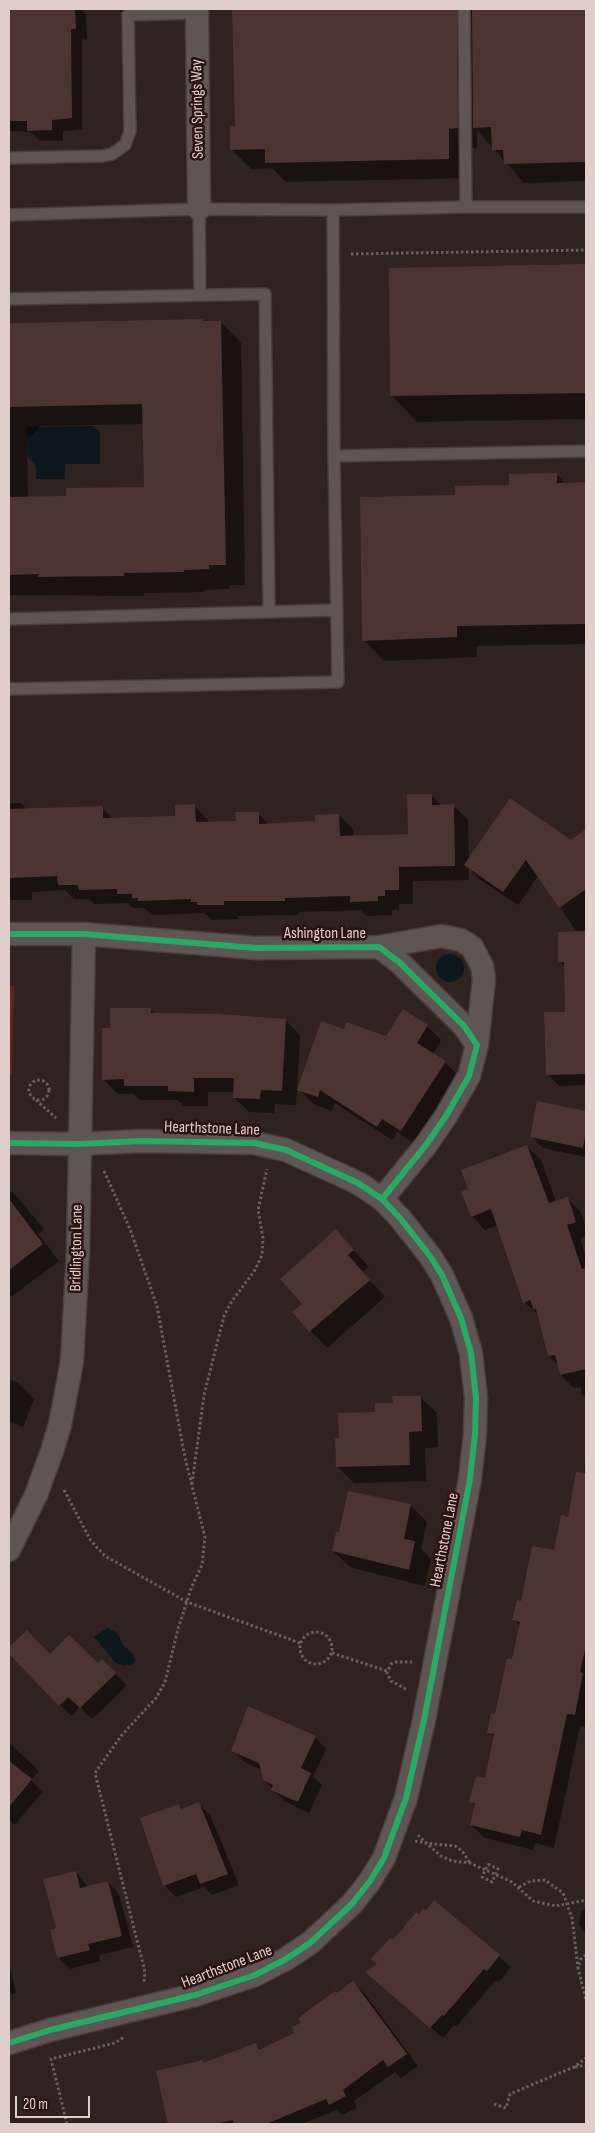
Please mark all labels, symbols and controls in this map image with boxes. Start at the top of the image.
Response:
street label: Seven Springs Way [188,59,208,159]
street label: Ashington Lane [284,924,366,944]
street label: Hearthstone Lane [164,1118,260,1140]
street label: Bridlington Lane [67,1204,87,1292]
street label: Hearthstone Lane [426,1491,464,1589]
street label: Hearthstone Lane [179,1941,275,1993]
scale bar [18,2086,92,2118]
text: 20 m [23,2095,48,2114]

